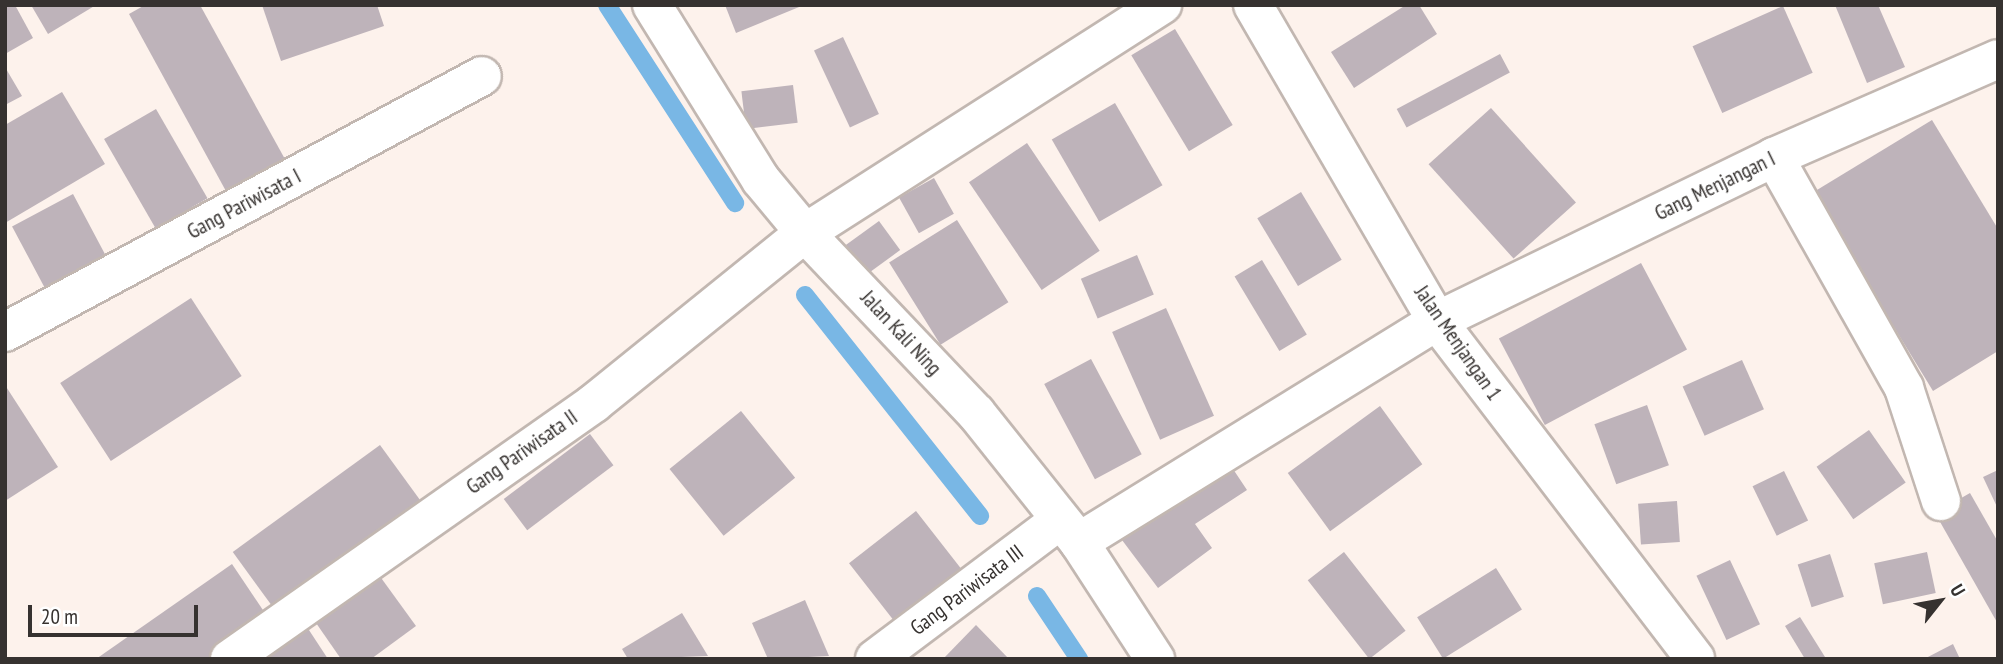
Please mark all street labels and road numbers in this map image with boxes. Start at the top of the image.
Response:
street label: Gang Menjangan I [1651,146,1779,226]
street label: Gang Pariwisata I [183,164,305,244]
street label: Jalan Menjangan 1 [1409,281,1507,405]
street label: Jalan Kali Ning [855,285,947,381]
street label: Gang Pariwisata II [462,404,582,500]
street label: Gang Pariwisata III [906,539,1028,641]

